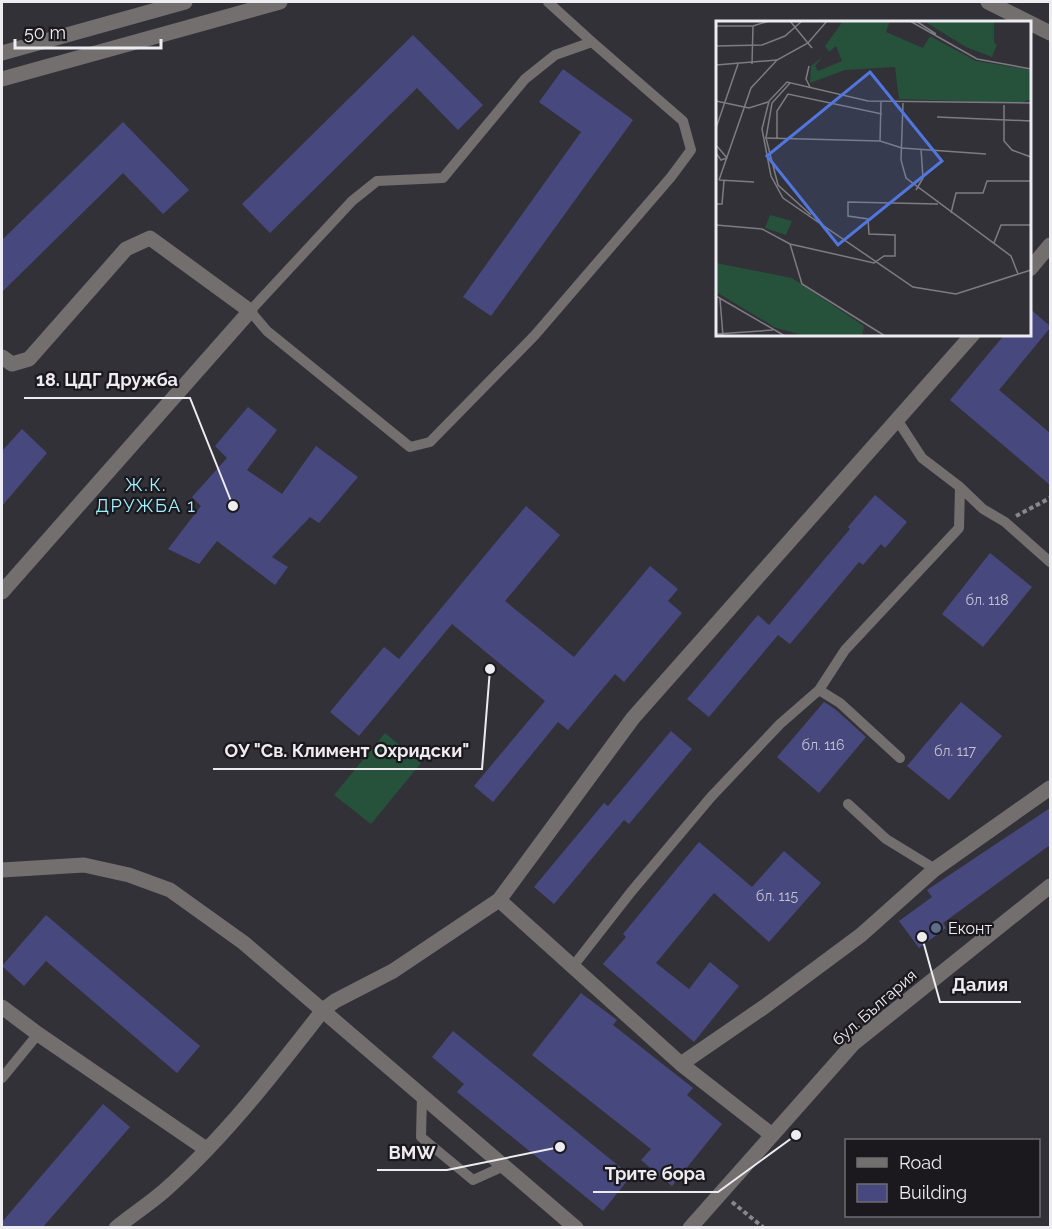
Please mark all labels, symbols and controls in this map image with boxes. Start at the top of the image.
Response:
scale bar [15,12,160,50]
inset map [716,21,1031,336]
text: 50 m [24,22,66,43]
callout: 18. ЦДГ Дружба [24,362,190,398]
text: 18. ЦДГ Дружба [36,369,178,390]
district label: Ж.К. ДРУЖБА 1 [96,474,196,516]
house number: бл. 118 [966,592,1008,608]
callout: ОУ "Св. Климент Охридски" [213,733,482,769]
house number: бл. 116 [801,737,845,753]
text: ОУ "Св. Климент Охридски" [225,740,469,761]
house number: бл. 117 [934,743,977,759]
house number: бл. 115 [756,888,799,904]
place label: Еконт [948,919,992,938]
marker: Еконт [929,921,943,935]
street label: бул. България [828,966,920,1049]
callout: Далия [940,966,1021,1002]
text: Далия [952,974,1008,995]
callout: BMW [377,1134,447,1170]
legend [845,1139,1040,1217]
text: BMW [389,1142,435,1163]
text: Road [899,1152,942,1173]
callout: Трите бора [593,1156,718,1192]
text: Трите бора [605,1163,705,1184]
text: Building [899,1182,967,1203]

